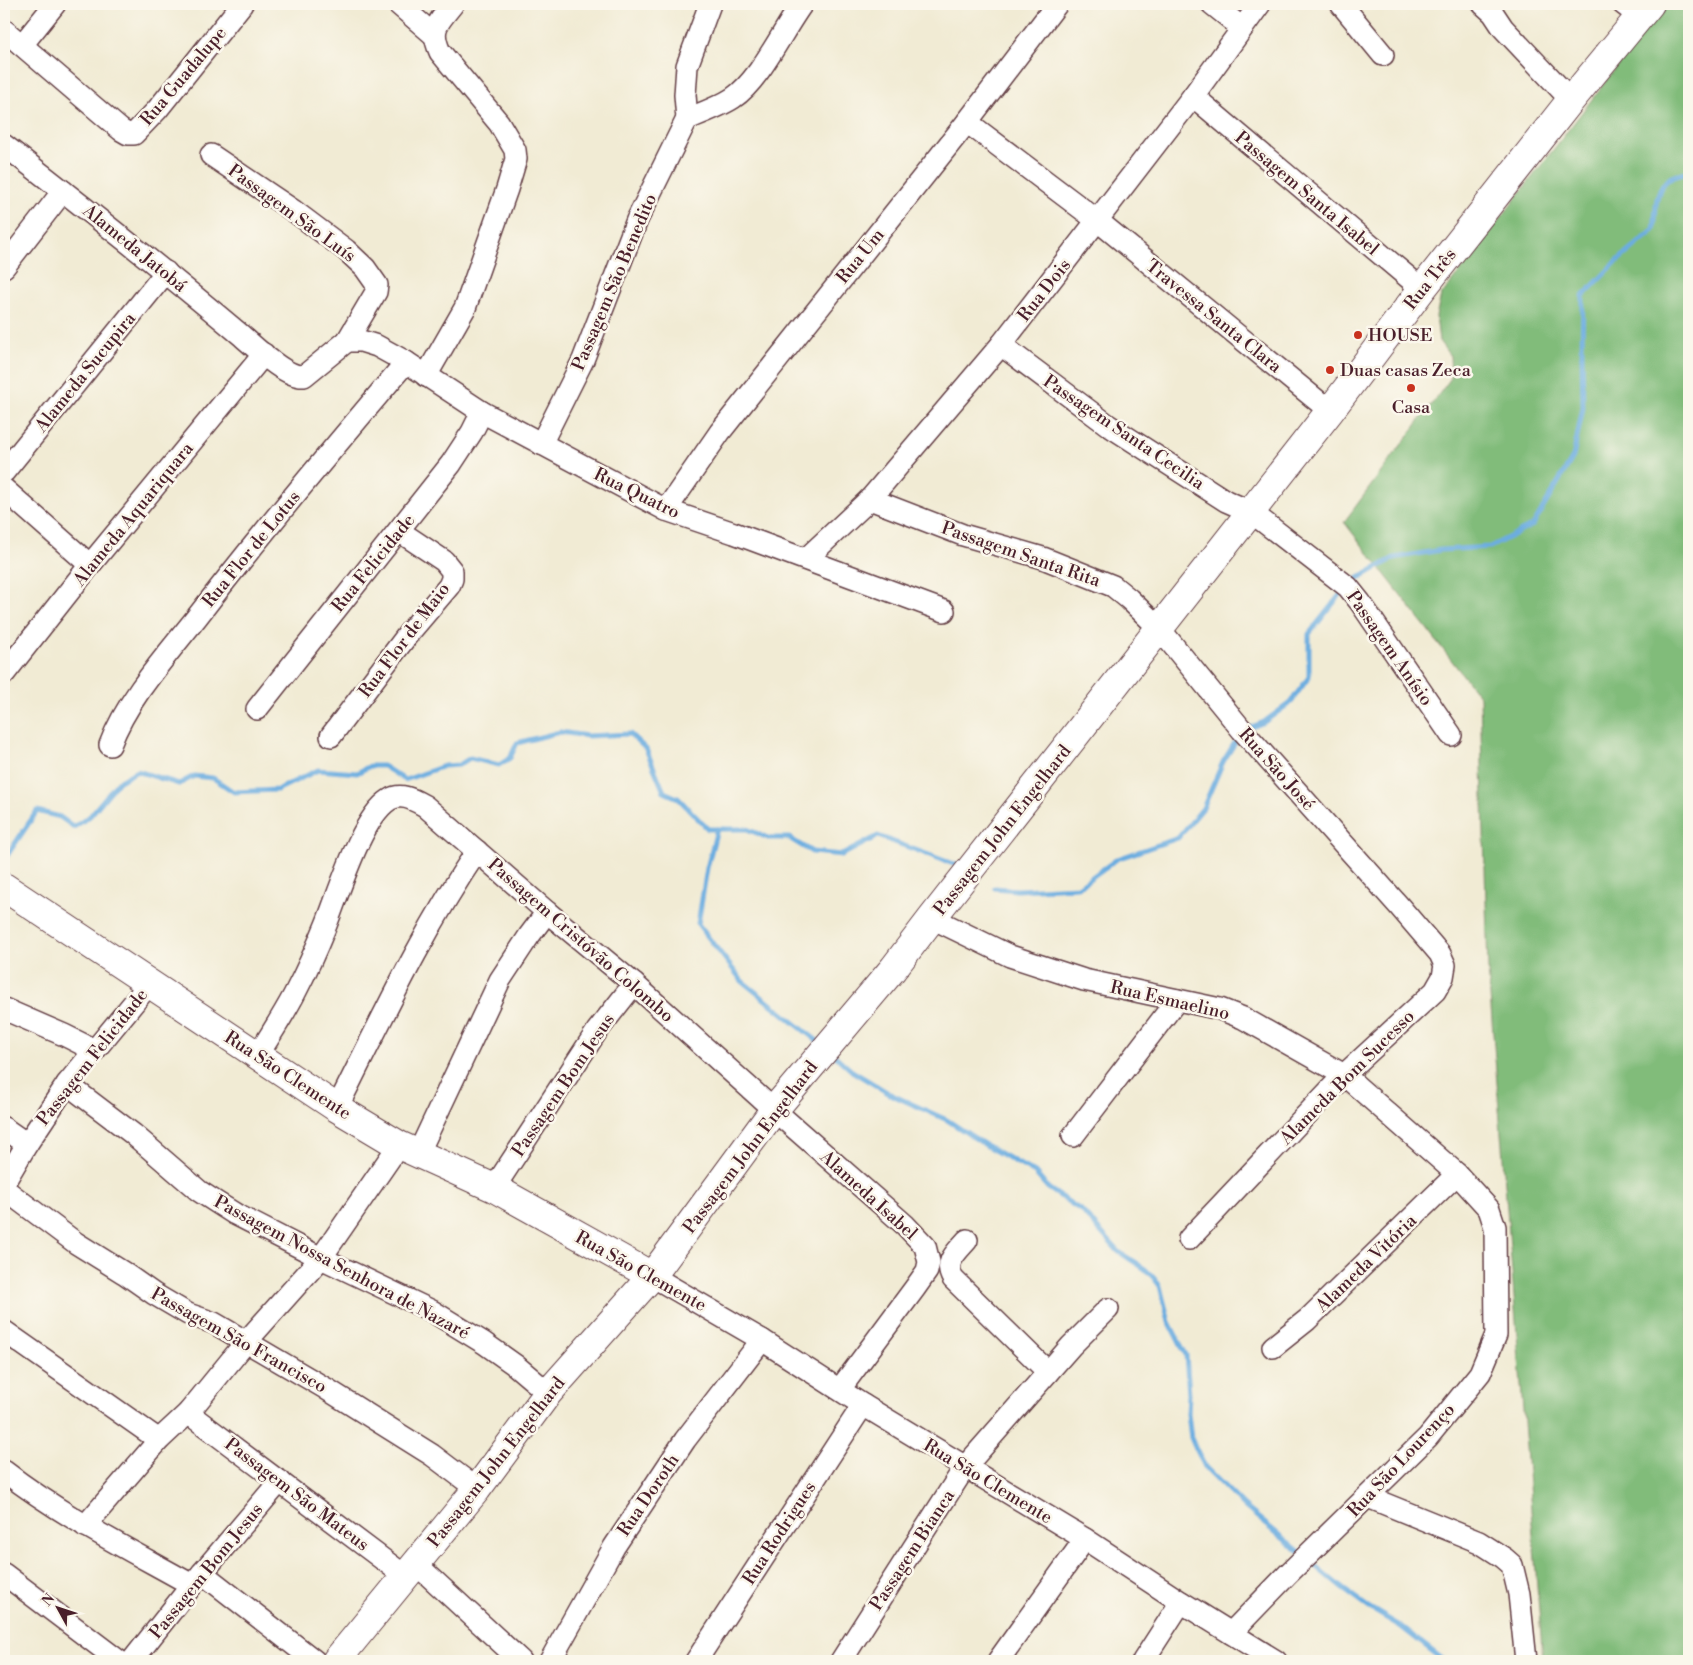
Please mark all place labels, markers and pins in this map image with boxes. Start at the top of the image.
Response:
place label: HOUSE [1368,324,1432,347]
marker: HOUSE [1352,329,1364,341]
place label: Duas casas Zeca [1340,359,1472,382]
marker: Duas casas Zeca [1324,364,1336,376]
marker: Casa [1405,382,1417,394]
place label: Casa [1392,396,1431,419]

